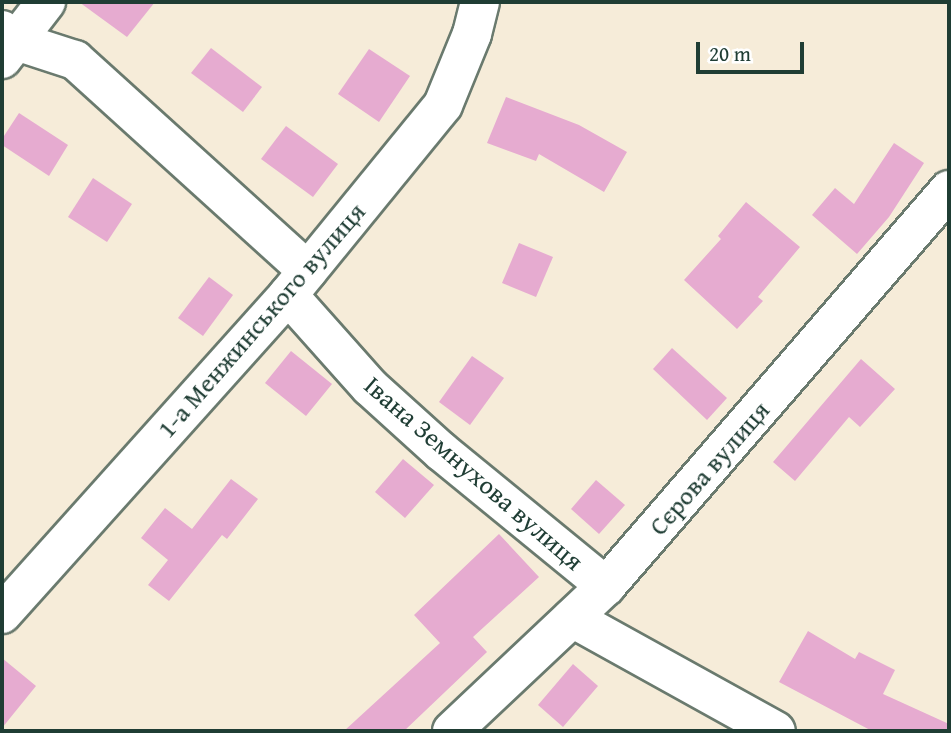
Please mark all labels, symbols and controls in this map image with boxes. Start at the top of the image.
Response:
scale bar [699,28,808,72]
text: 20 m [709,38,751,69]
street label: 1-а Менжинського вулиця [150,196,372,444]
street label: Івана Земнухова вулиця [358,369,590,577]
street label: Сєрова вулиця [642,395,776,541]

